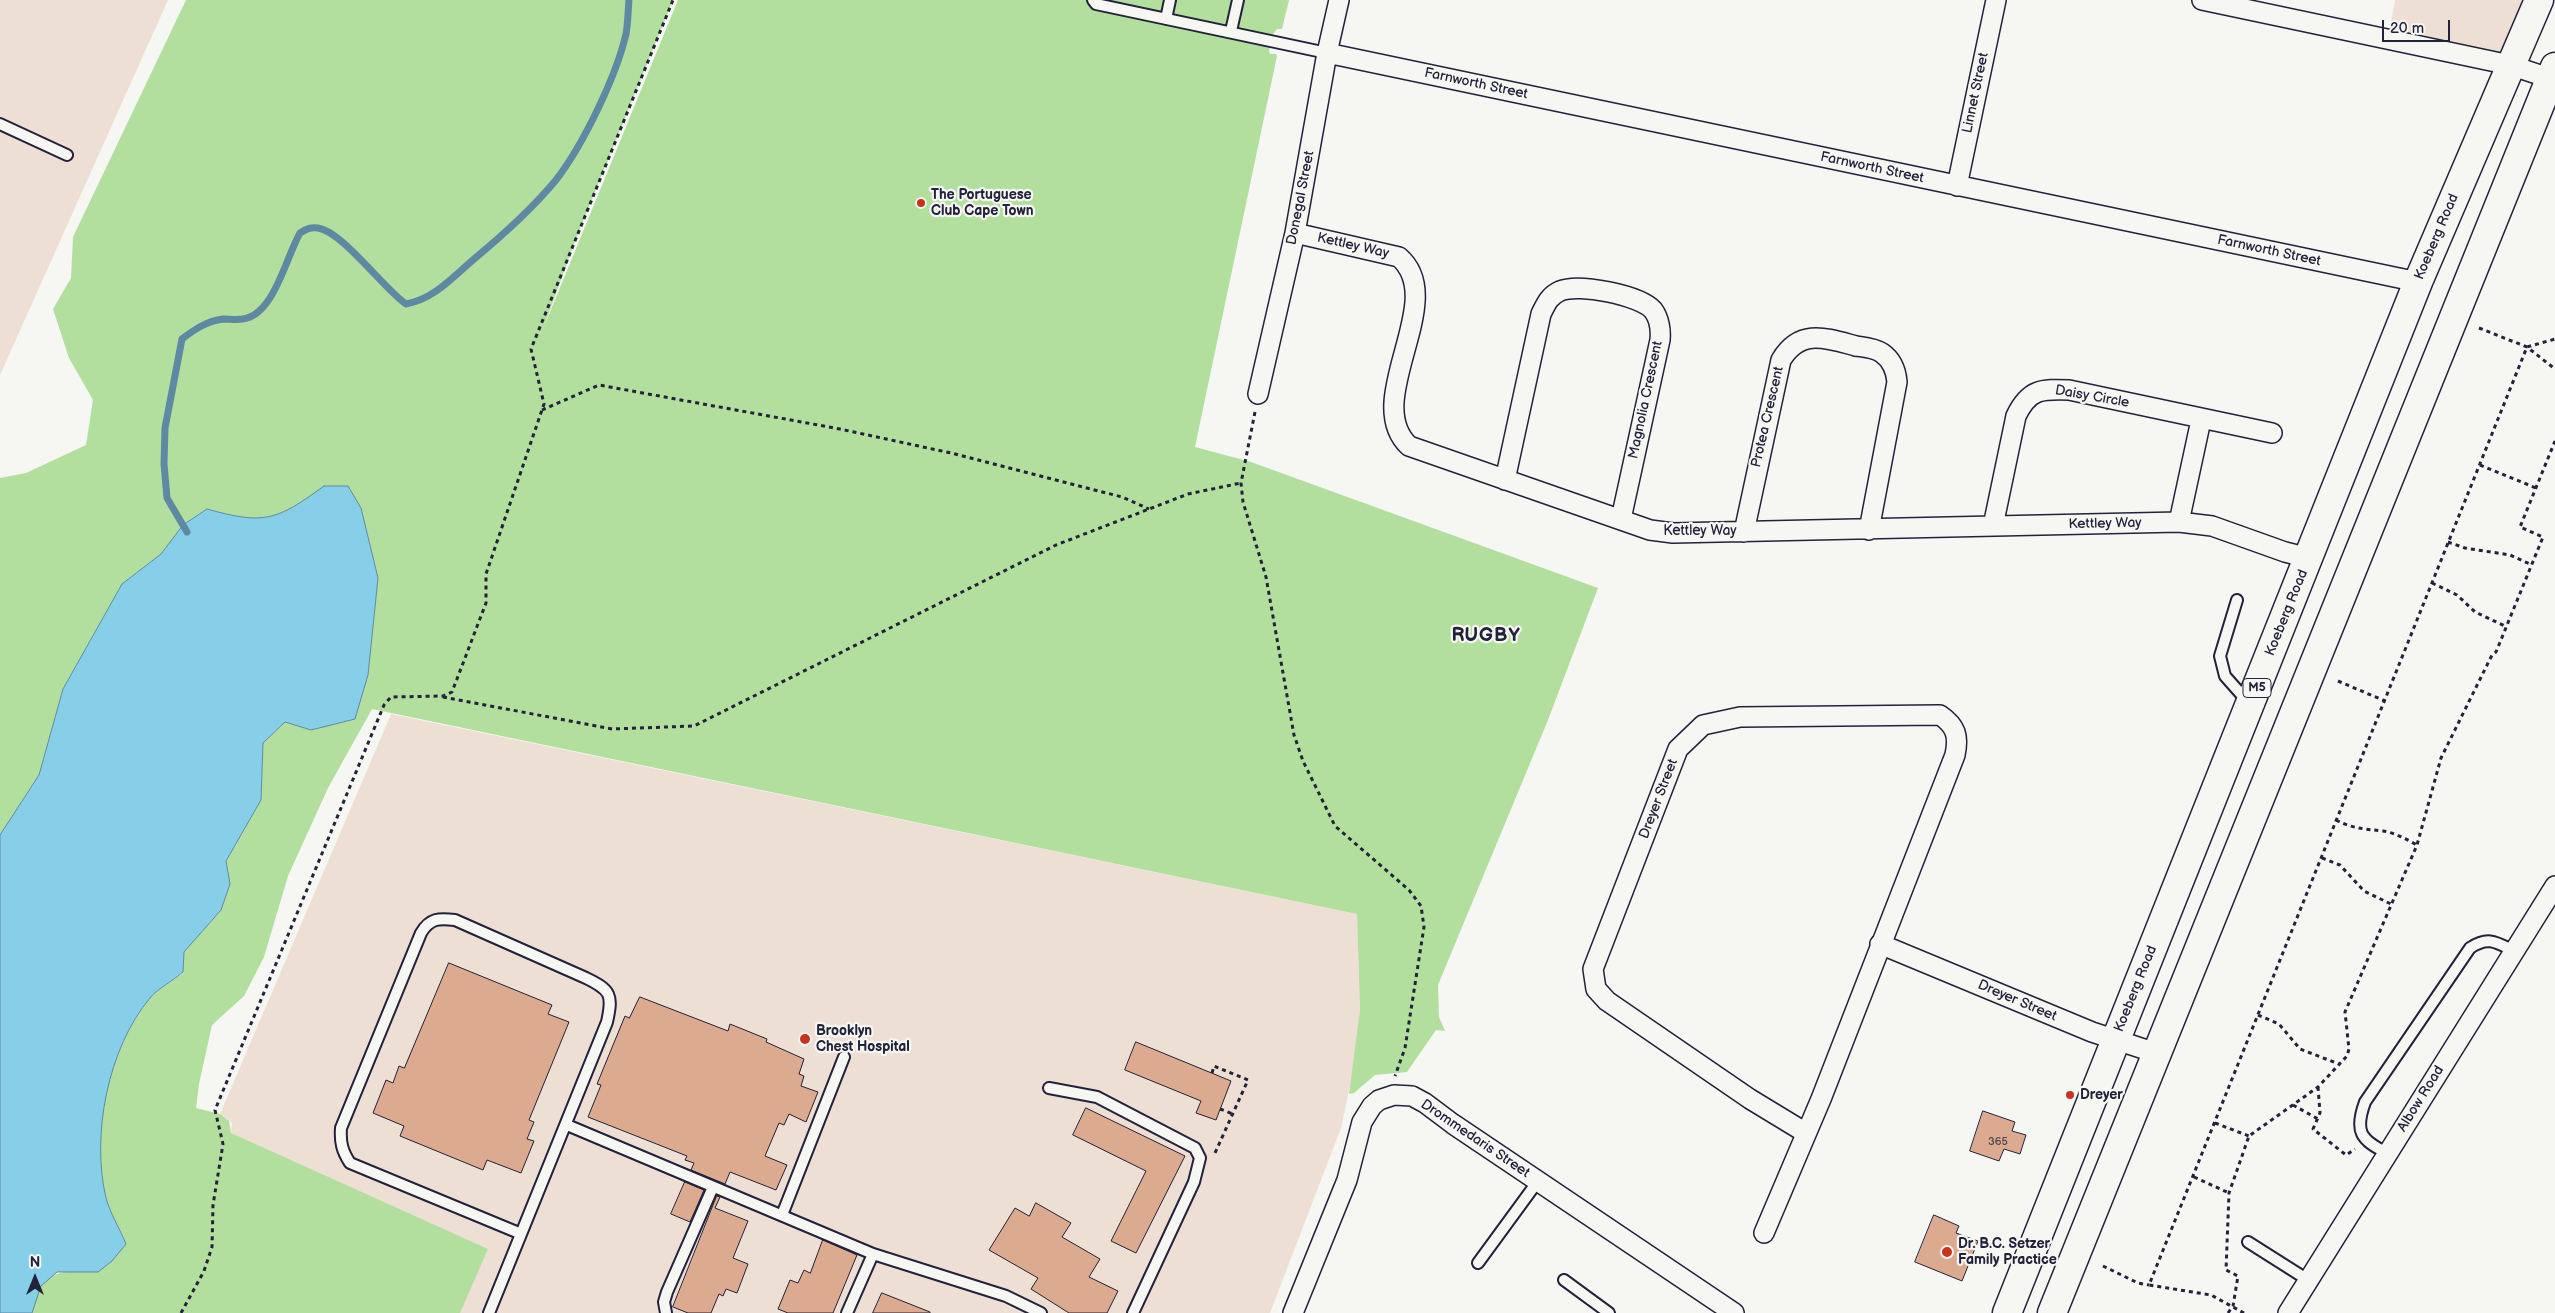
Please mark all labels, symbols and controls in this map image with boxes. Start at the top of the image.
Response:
scale bar [2385,10,2452,42]
text: 20 m [2390,19,2424,38]
street label: Linnet Street [1959,51,1993,135]
street label: Farnworth Street [1423,65,1529,103]
street label: Farnworth Street [1819,149,1925,187]
street label: Donegal Street [1284,150,1318,246]
place label: The Portuguese Club Cape Town [931,187,1034,220]
street label: Koeberg Road [2411,191,2463,283]
marker: The Portuguese Club Cape Town [915,197,927,209]
street label: Kettley Way [1315,230,1391,262]
street label: Farnworth Street [2216,232,2322,270]
street label: Magnolia Crescent [1625,340,1667,460]
street label: Protea Crescent [1748,365,1788,469]
street label: Daisy Circle [2054,382,2130,412]
street label: Kettley Way [2068,515,2142,533]
street label: Kettley Way [1663,523,1737,539]
street label: Koeberg Road [2262,567,2312,659]
district label: RUGBY [1451,625,1521,647]
road number: M5 [2243,678,2271,698]
street label: Dreyer Street [1636,757,1682,841]
street label: Koeberg Road [2111,943,2161,1035]
street label: Dreyer Street [1975,977,2059,1025]
place label: Brooklyn Chest Hospital [816,1023,910,1056]
marker: Brooklyn Chest Hospital [798,1032,812,1046]
street label: Albow Road [2394,1063,2448,1135]
place label: Dreyer [2080,1087,2123,1103]
marker: Dreyer [2064,1089,2076,1101]
street label: Drommedaris Street [1417,1096,1533,1182]
house number: 365 [1988,1135,2008,1149]
place label: Dr. B.C. Setzer Family Practice [1958,1236,2057,1268]
marker: Dr. B.C. Setzer Family Practice [1940,1245,1954,1259]
north arrow [10,1253,60,1303]
text: N [30,1254,40,1271]

